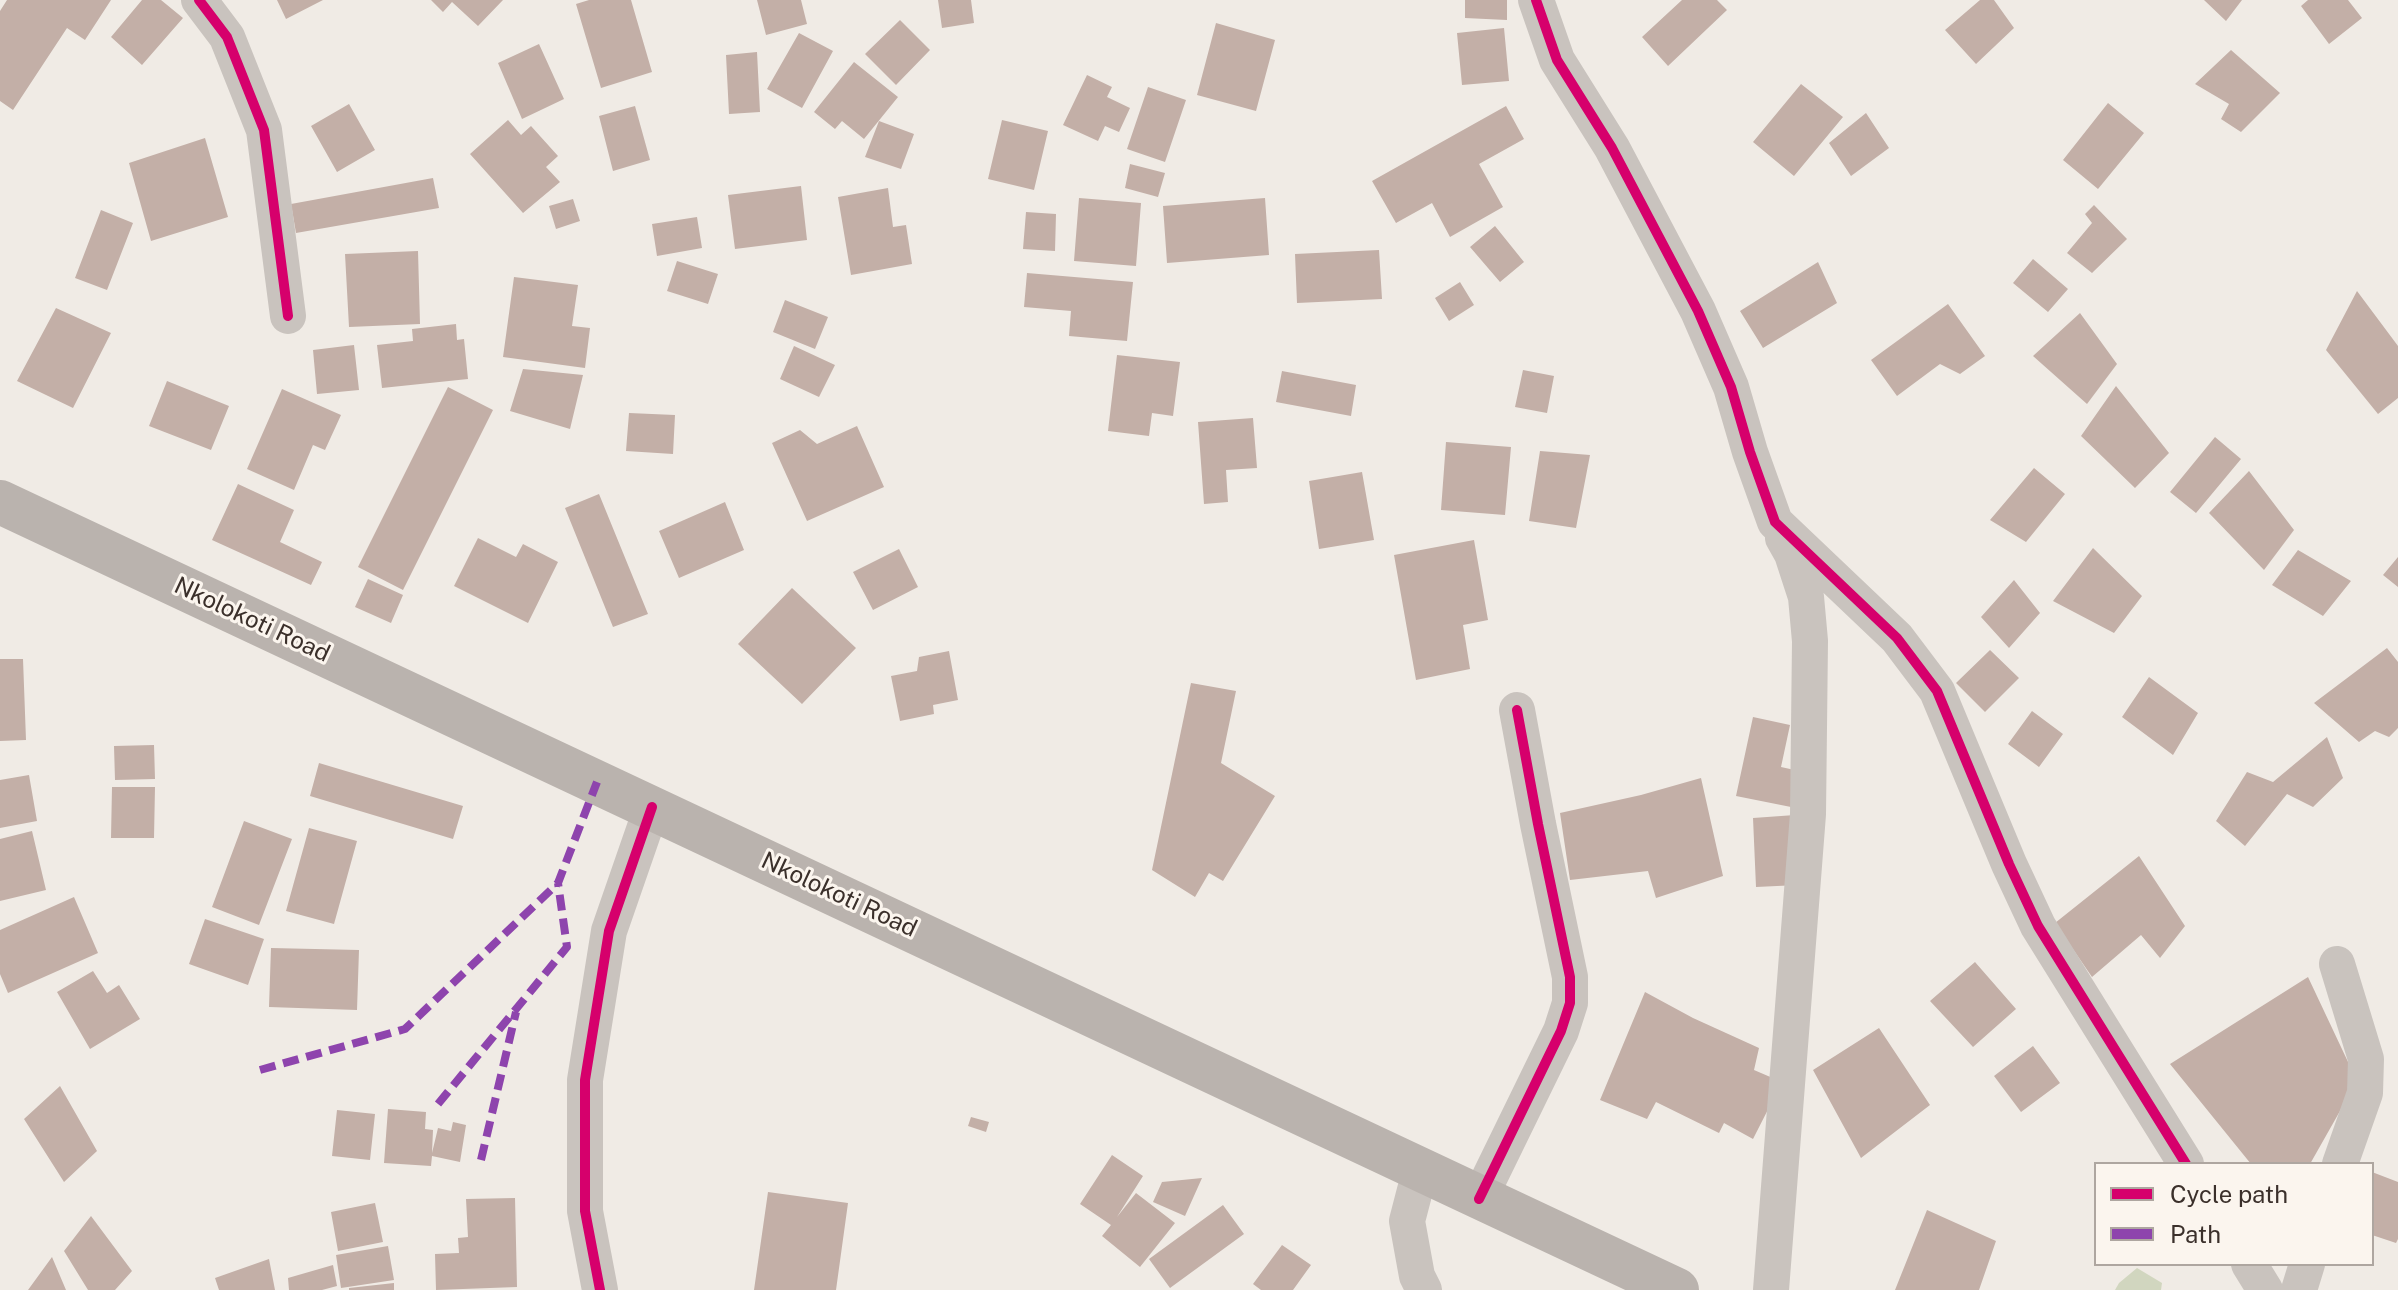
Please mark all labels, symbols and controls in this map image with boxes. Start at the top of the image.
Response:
street label: Nkolokoti Road [169,571,335,669]
street label: Nkolokoti Road [756,846,922,944]
legend [2094,1162,2374,1266]
text: Cycle path [2170,1180,2288,1208]
text: Path [2170,1220,2221,1248]

